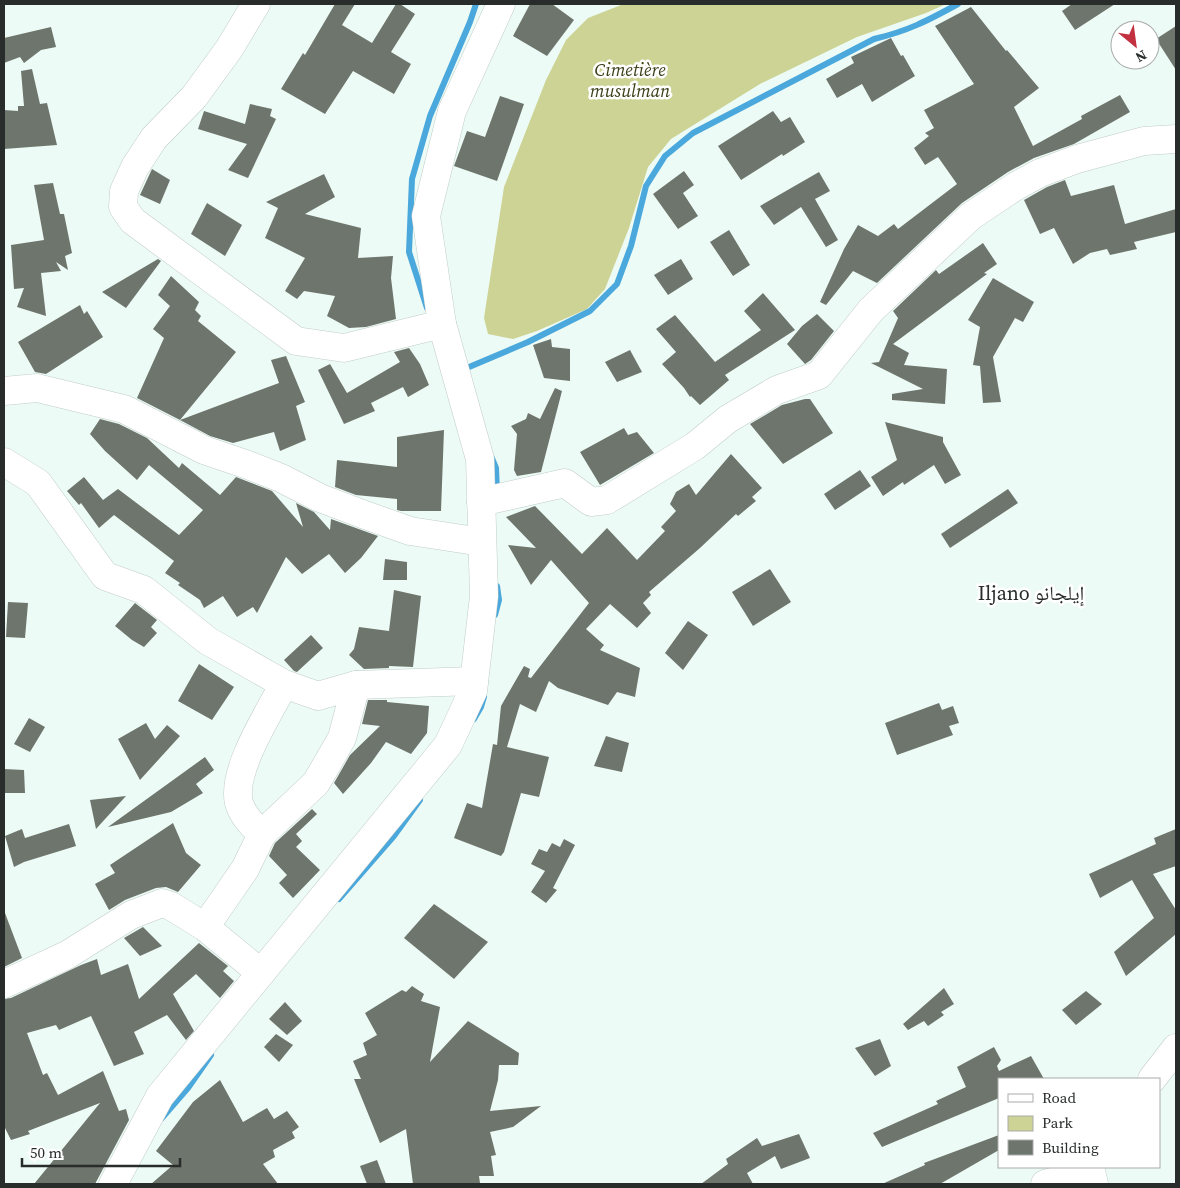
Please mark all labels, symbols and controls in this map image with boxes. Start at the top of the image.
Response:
north arrow [1110,20,1160,70]
text: N [1132,45,1151,68]
park label: Cimetière musulman [590,57,670,103]
district label: Iljano إيلجانو [978,579,1084,607]
legend [998,1078,1160,1168]
text: Road [1042,1087,1076,1108]
text: Park [1042,1112,1074,1133]
scale bar [22,1136,180,1168]
text: Building [1042,1137,1099,1158]
text: 50 m [30,1142,62,1163]

